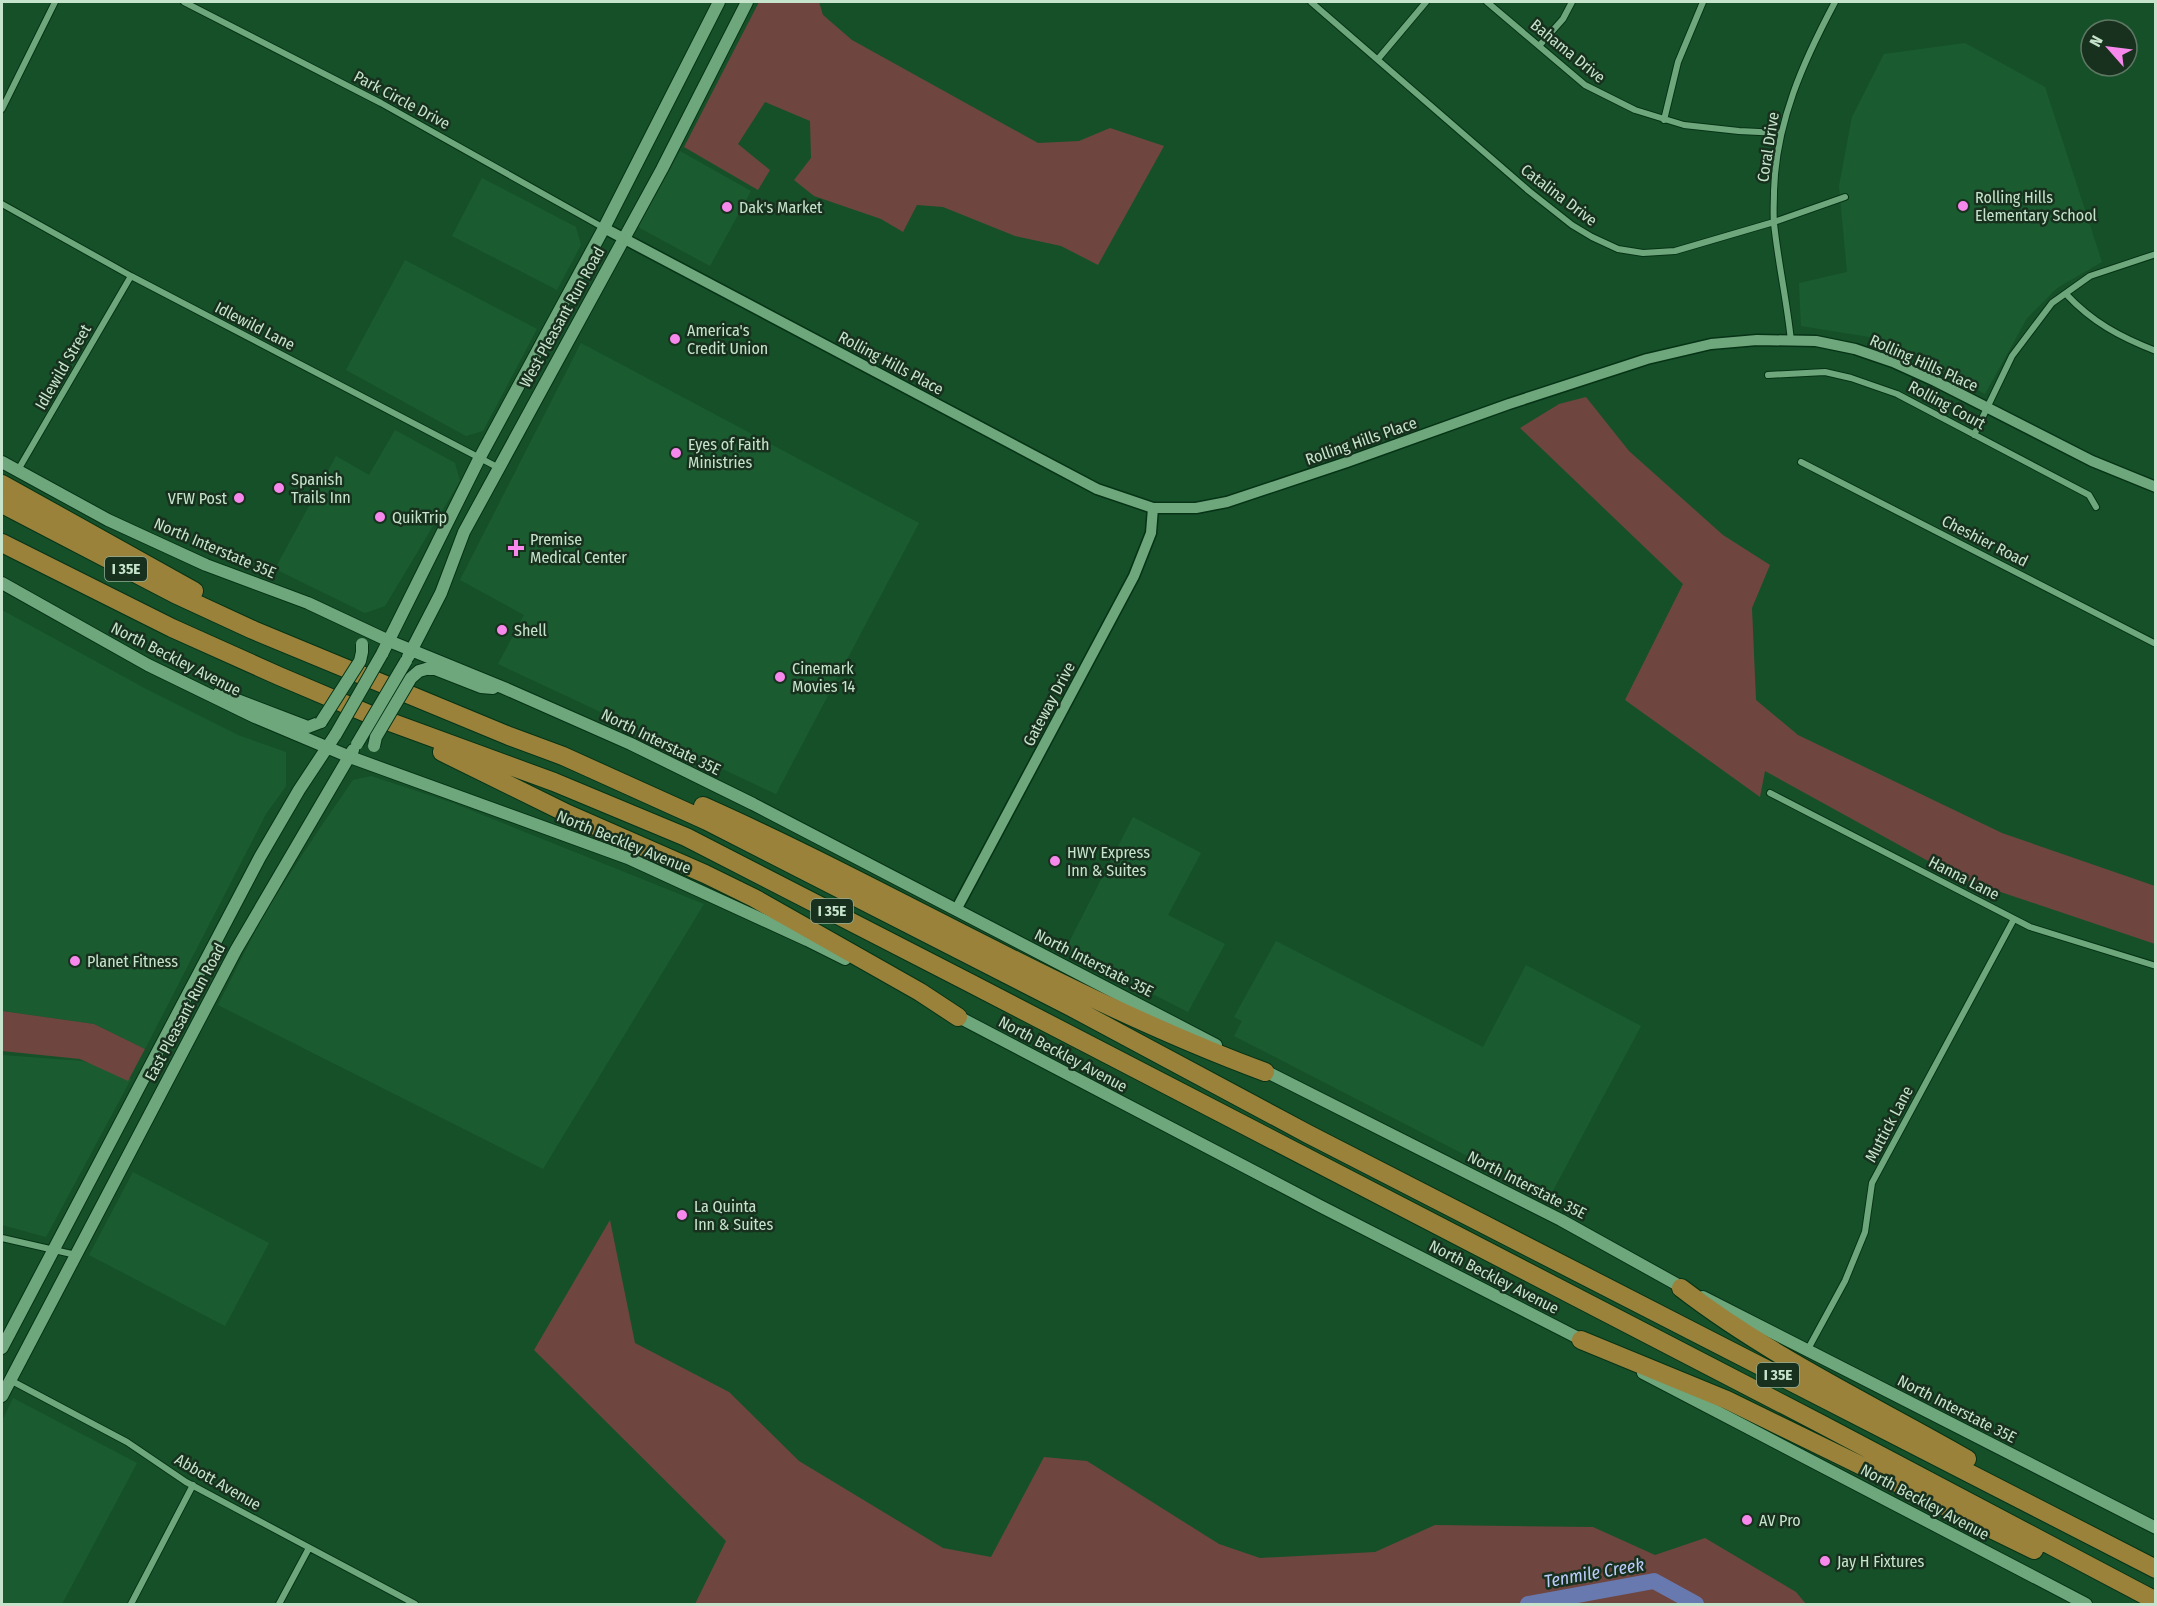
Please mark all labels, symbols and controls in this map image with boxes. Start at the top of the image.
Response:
street label: Bahama Drive [1527,15,1609,87]
north arrow [2079,18,2139,78]
text: N [2086,32,2107,50]
street label: Park Circle Drive [351,67,453,133]
street label: Coral Drive [1753,110,1783,183]
street label: Catalina Drive [1517,160,1601,230]
place label: Rolling Hills Elementary School [1975,188,2097,225]
place label: Dak's Market [739,198,823,217]
marker: Rolling Hills Elementary School [1956,199,1970,213]
marker: Dak's Market [720,200,734,214]
street label: West Pleasant Run Road [515,243,609,391]
street label: Idlewild Lane [212,298,298,354]
street label: Idlewild Street [31,320,95,413]
place label: America's Credit Union [687,321,768,358]
street label: Rolling Hills Place [835,327,947,399]
street label: Rolling Hills Place [1867,331,1981,395]
marker: America's Credit Union [668,332,682,346]
street label: Rolling Court [1905,377,1989,434]
street label: Rolling Hills Place [1303,413,1419,469]
place label: Eyes of Faith Ministries [688,435,769,472]
marker: Eyes of Faith Ministries [669,446,683,460]
place label: Spanish Trails Inn [291,470,351,507]
marker: Spanish Trails Inn [272,481,286,495]
place label: VFW Post [168,489,228,508]
marker: VFW Post [232,491,246,505]
place label: QuikTrip [392,508,447,527]
marker: QuikTrip [373,510,387,524]
street label: Cheshier Road [1939,511,2031,571]
street label: North Interstate 35E [151,514,279,582]
place label: Premise Medical Center [530,530,627,567]
marker: Premise Medical Center [507,539,525,557]
road number: I 35E [105,557,147,581]
street label: North Beckley Avenue [108,618,244,700]
place label: Shell [514,621,547,640]
marker: Shell [495,623,509,637]
place label: Cinemark Movies 14 [792,659,856,696]
street label: Gateway Drive [1019,659,1079,749]
marker: Cinemark Movies 14 [773,670,787,684]
street label: North Interstate 35E [598,705,724,779]
street label: North Beckley Avenue [554,806,694,878]
place label: HWY Express Inn & Suites [1067,843,1150,880]
street label: Hanna Lane [1925,852,2003,904]
marker: HWY Express Inn & Suites [1048,854,1062,868]
road number: I 35E [811,899,853,923]
street label: North Interstate 35E [1032,925,1156,1001]
street label: East Pleasant Run Road [141,940,229,1084]
place label: Planet Fitness [87,952,178,971]
marker: Planet Fitness [68,954,82,968]
street label: North Beckley Avenue [995,1012,1131,1096]
street label: Muttick Lane [1861,1083,1917,1165]
street label: North Interstate 35E [1465,1147,1589,1223]
place label: La Quinta Inn & Suites [694,1197,773,1234]
marker: La Quinta Inn & Suites [675,1208,689,1222]
street label: North Beckley Avenue [1426,1236,1562,1318]
road number: I 35E [1757,1363,1799,1387]
street label: North Interstate 35E [1895,1371,2019,1447]
street label: Abbott Avenue [172,1450,264,1514]
street label: North Beckley Avenue [1857,1460,1993,1544]
place label: AV Pro [1759,1511,1801,1530]
marker: AV Pro [1740,1513,1754,1527]
place label: Jay H Fixtures [1837,1552,1924,1571]
water label: Tenmile Creek [1542,1553,1646,1593]
marker: Jay H Fixtures [1818,1554,1832,1568]

